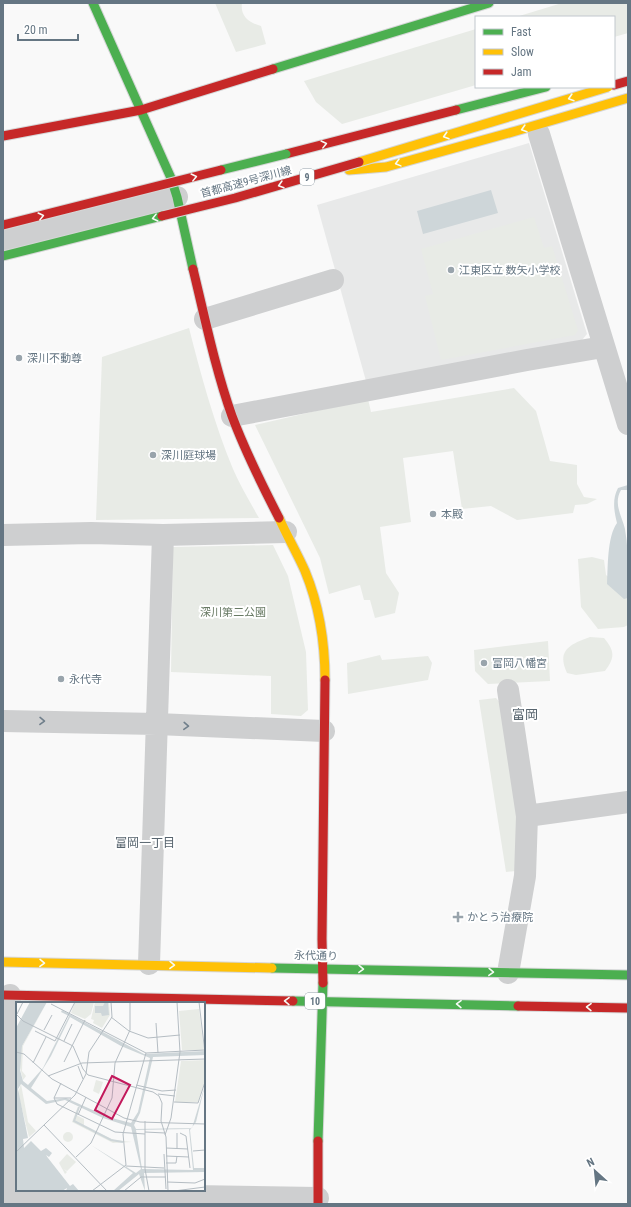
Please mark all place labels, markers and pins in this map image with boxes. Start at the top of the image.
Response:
place label: 江東区立 数矢小学校 [459,264,561,277]
marker: 江東区立 数矢小学校 [446,265,456,275]
place label: 深川不動尊 [27,352,82,365]
marker: 深川不動尊 [14,353,24,363]
place label: 深川庭球場 [161,449,216,462]
marker: 深川庭球場 [148,450,158,460]
place label: 本殿 [441,508,463,521]
marker: 本殿 [428,509,438,519]
place label: 富岡八幡宮 [492,657,547,670]
marker: 富岡八幡宮 [479,658,489,668]
place label: 永代寺 [69,673,102,686]
marker: 永代寺 [56,674,66,684]
marker: かとう治療院 [452,911,464,923]
place label: かとう治療院 [467,911,533,924]

